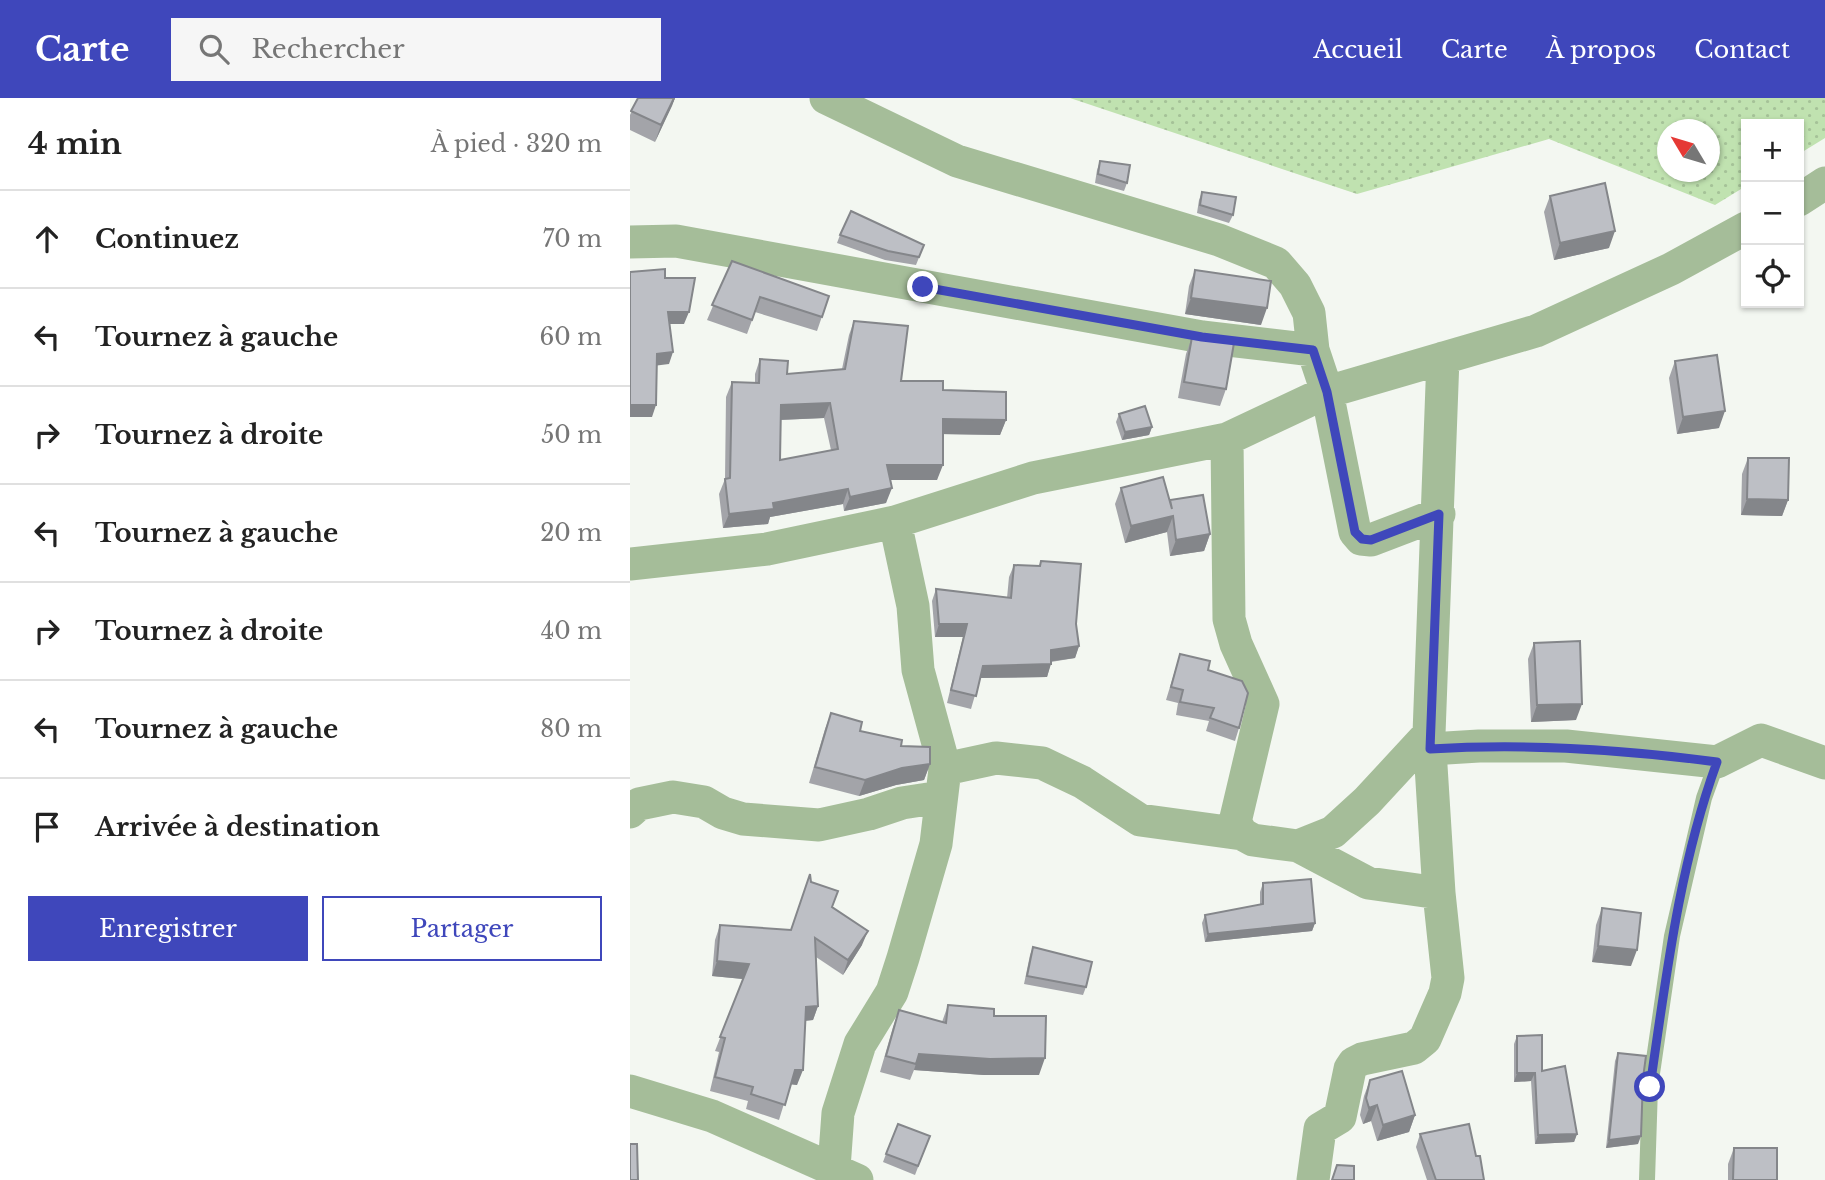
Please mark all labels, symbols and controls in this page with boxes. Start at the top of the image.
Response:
search box [171,18,661,81]
text: Carte [35,29,129,70]
icon: search [195,30,233,68]
text: Rechercher [251,33,405,65]
text: Accueil [1313,35,1403,64]
text: Carte [1441,35,1508,64]
text: À propos [1546,35,1656,64]
text: Contact [1694,35,1790,64]
north arrow [1657,119,1720,182]
map controls [1741,119,1804,308]
button: + [1741,119,1804,182]
text: 4 min [28,125,122,162]
text: À pied · 320 m [431,130,602,158]
button: − [1741,182,1804,245]
icon: ahead [28,220,66,258]
text: Continuez [95,223,239,255]
text: 70 m [543,225,602,253]
button: locate [1741,245,1804,308]
route end [907,271,938,302]
icon: left [28,318,66,356]
text: Tournez à gauche [95,321,338,353]
text: 60 m [540,323,602,351]
icon: right [28,416,66,454]
text: Tournez à droite [95,419,323,451]
text: 50 m [541,421,602,449]
icon: left [28,514,66,552]
text: Tournez à gauche [95,517,338,549]
text: 20 m [540,519,602,547]
icon: right [28,612,66,650]
text: Tournez à droite [95,615,323,647]
text: 40 m [541,617,602,645]
icon: left [28,710,66,748]
text: Tournez à gauche [95,713,338,745]
text: 80 m [540,715,602,743]
icon: arrive [28,808,66,846]
text: Arrivée à destination [95,811,380,843]
button: Enregistrer [28,896,308,961]
button: Partager [322,896,602,961]
route start [1634,1071,1665,1102]

